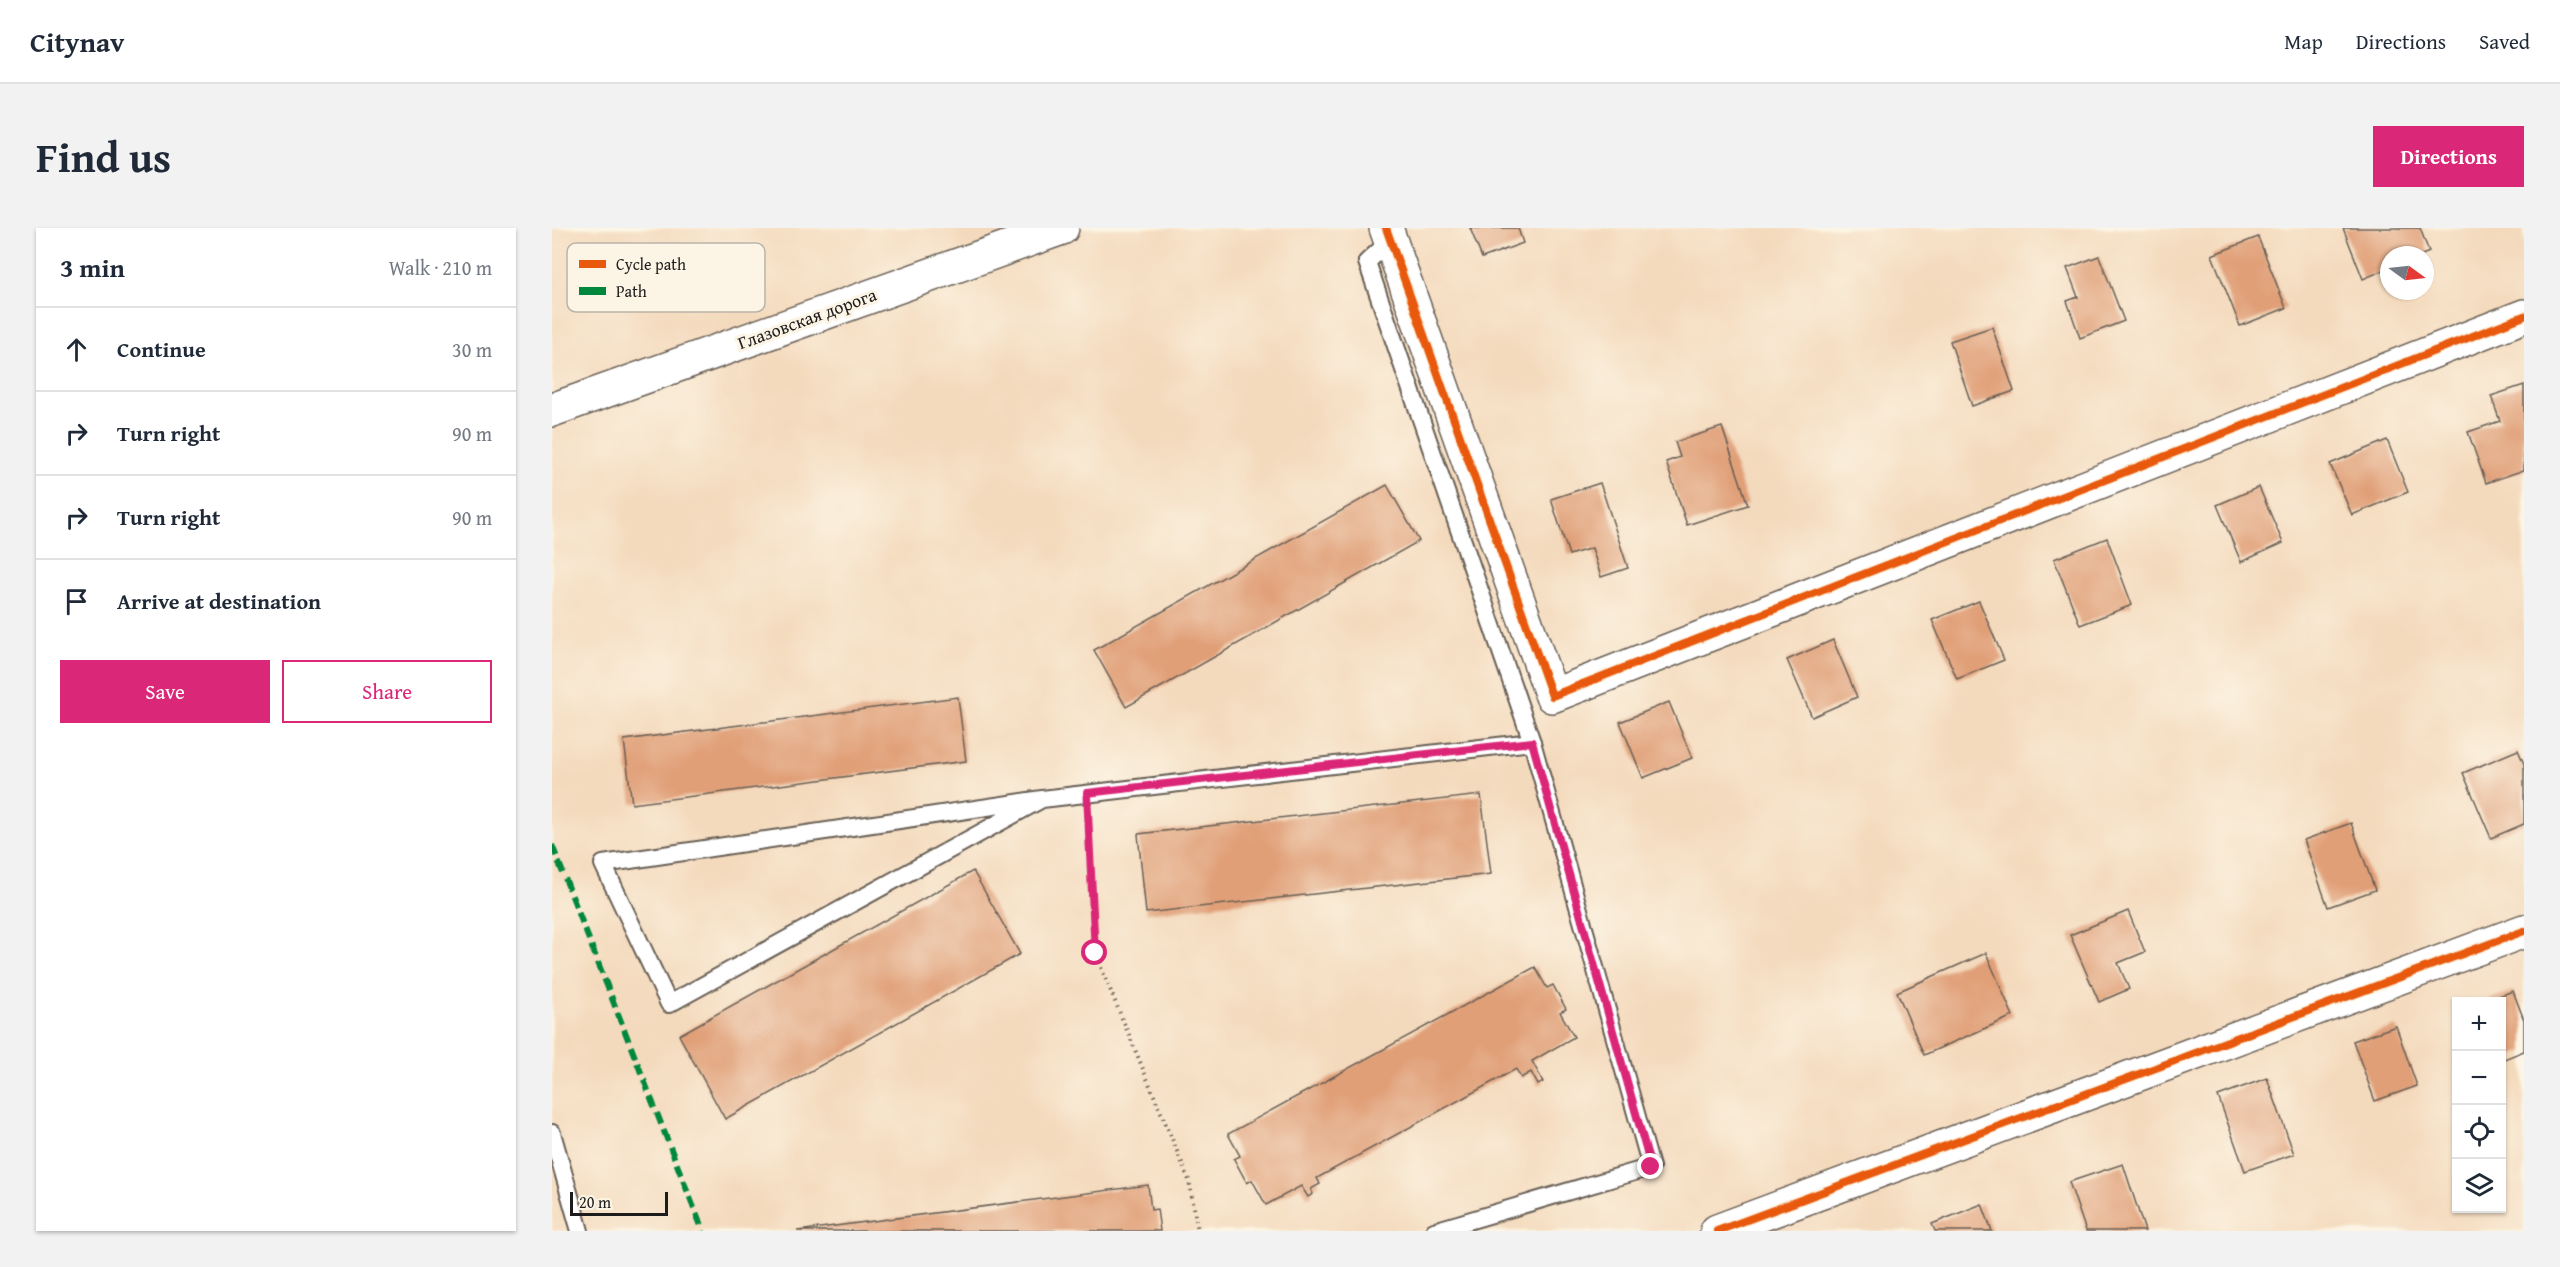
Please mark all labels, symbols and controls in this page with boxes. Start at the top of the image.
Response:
text: Citynav [30,21,124,62]
text: Map [2284,26,2323,57]
text: Directions [2356,26,2446,57]
text: Saved [2479,26,2530,57]
text: Find us [36,126,171,187]
button: Directions [2373,126,2524,187]
legend [567,243,765,312]
north arrow [2380,246,2434,300]
text: 3 min [60,248,125,287]
text: Cycle path [616,252,686,276]
text: Walk · 210 m [389,253,492,282]
text: Path [616,279,647,303]
street label: Глазовская дорога [734,281,880,356]
icon: ahead [60,333,93,366]
text: Continue [117,333,206,365]
text: 30 m [452,335,492,364]
icon: right [60,417,93,450]
text: Turn right [117,417,220,449]
text: 90 m [452,419,492,448]
icon: right [60,501,93,534]
text: Turn right [117,501,220,533]
text: 90 m [452,503,492,532]
icon: arrive [60,585,93,618]
text: Arrive at destination [117,585,321,617]
button: Save [60,660,270,723]
button: Share [282,660,492,723]
route start [1081,939,1107,965]
map controls [2452,997,2506,1213]
button: + [2452,997,2506,1051]
button: − [2452,1051,2506,1105]
button: locate [2452,1105,2506,1159]
route end [1637,1153,1663,1179]
button: layers [2452,1159,2506,1213]
scale bar [570,1189,668,1216]
text: 20 m [579,1190,611,1214]

